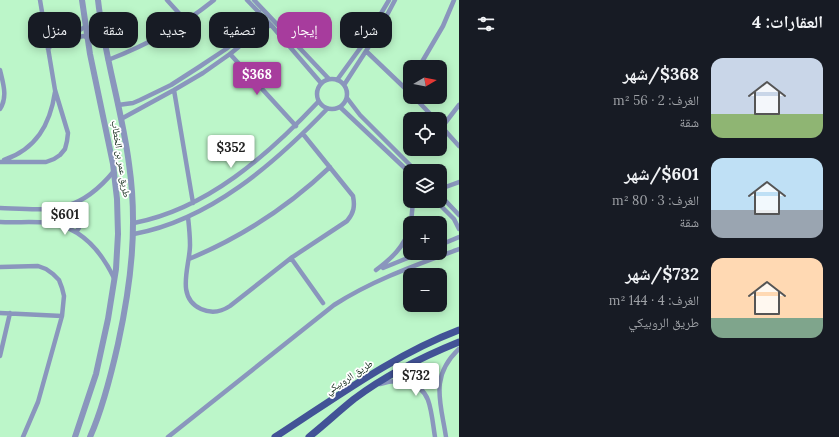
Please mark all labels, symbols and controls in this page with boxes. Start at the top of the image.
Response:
text: العقارات: 4 [752,11,823,33]
chip: منزل [28,12,81,48]
chip: شقة [89,12,138,48]
chip: جديد [146,12,201,48]
chip: تصفية [209,12,269,48]
chip: إيجار [277,12,332,48]
chip: شراء [340,12,392,48]
icon: filters [475,13,497,35]
north arrow [403,60,447,104]
map controls [403,60,447,312]
pin: $368 [233,62,281,96]
text: $368/شهر [623,63,699,85]
text: $368 [242,66,272,83]
icon: home [743,74,791,122]
text: الغرف: 2 · 56 m² [613,92,699,109]
button: locate [403,112,447,156]
text: شقة [680,114,699,131]
street label: طريق عمر بن الخطاب [108,120,134,199]
pin: $352 [207,135,255,169]
text: $352 [217,139,245,156]
text: $601/شهر [624,163,699,185]
button: layers [403,164,447,208]
icon: home [743,174,791,222]
text: الغرف: 3 · 80 m² [612,192,699,209]
pin: $601 [41,202,89,236]
text: $601 [51,206,79,223]
text: شقة [680,214,699,231]
button: + [403,216,447,260]
text: $732/شهر [625,263,699,285]
button: − [403,268,447,312]
icon: home [743,274,791,322]
text: الغرف: 4 · 144 m² [609,292,699,309]
text: طريق الروبيكي [629,314,699,331]
street label: طريق الروبيكي [323,357,376,398]
pin: $732 [392,363,440,397]
text: $732 [402,367,430,384]

